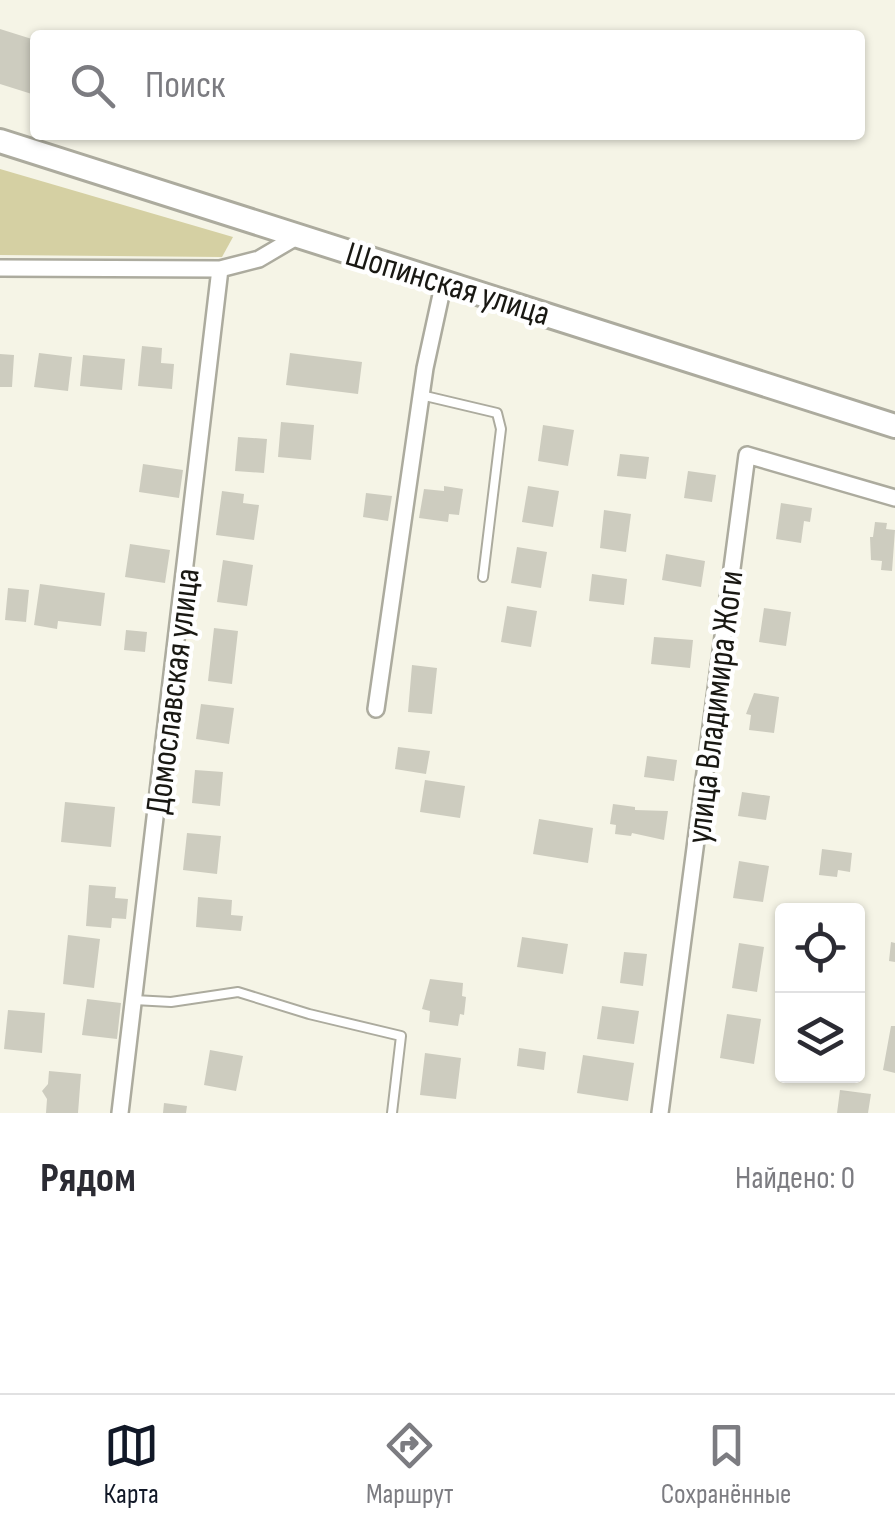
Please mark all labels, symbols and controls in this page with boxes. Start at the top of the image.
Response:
search box [30,30,865,140]
icon: search [65,58,120,113]
text: Поиск [145,63,225,108]
street label: Шопинская улица [340,233,555,336]
street label: Домославская улица [137,566,210,816]
street label: улица Владимира Жоги [677,568,754,846]
map controls [775,903,865,1083]
button: locate [775,903,865,993]
button: layers [775,993,865,1083]
text: Рядом [40,1153,136,1204]
text: Найдено: 0 [735,1159,855,1198]
tab: Карта [104,1418,159,1511]
tab: Маршрут [366,1418,454,1511]
tab: Сохранённые [661,1418,791,1511]

